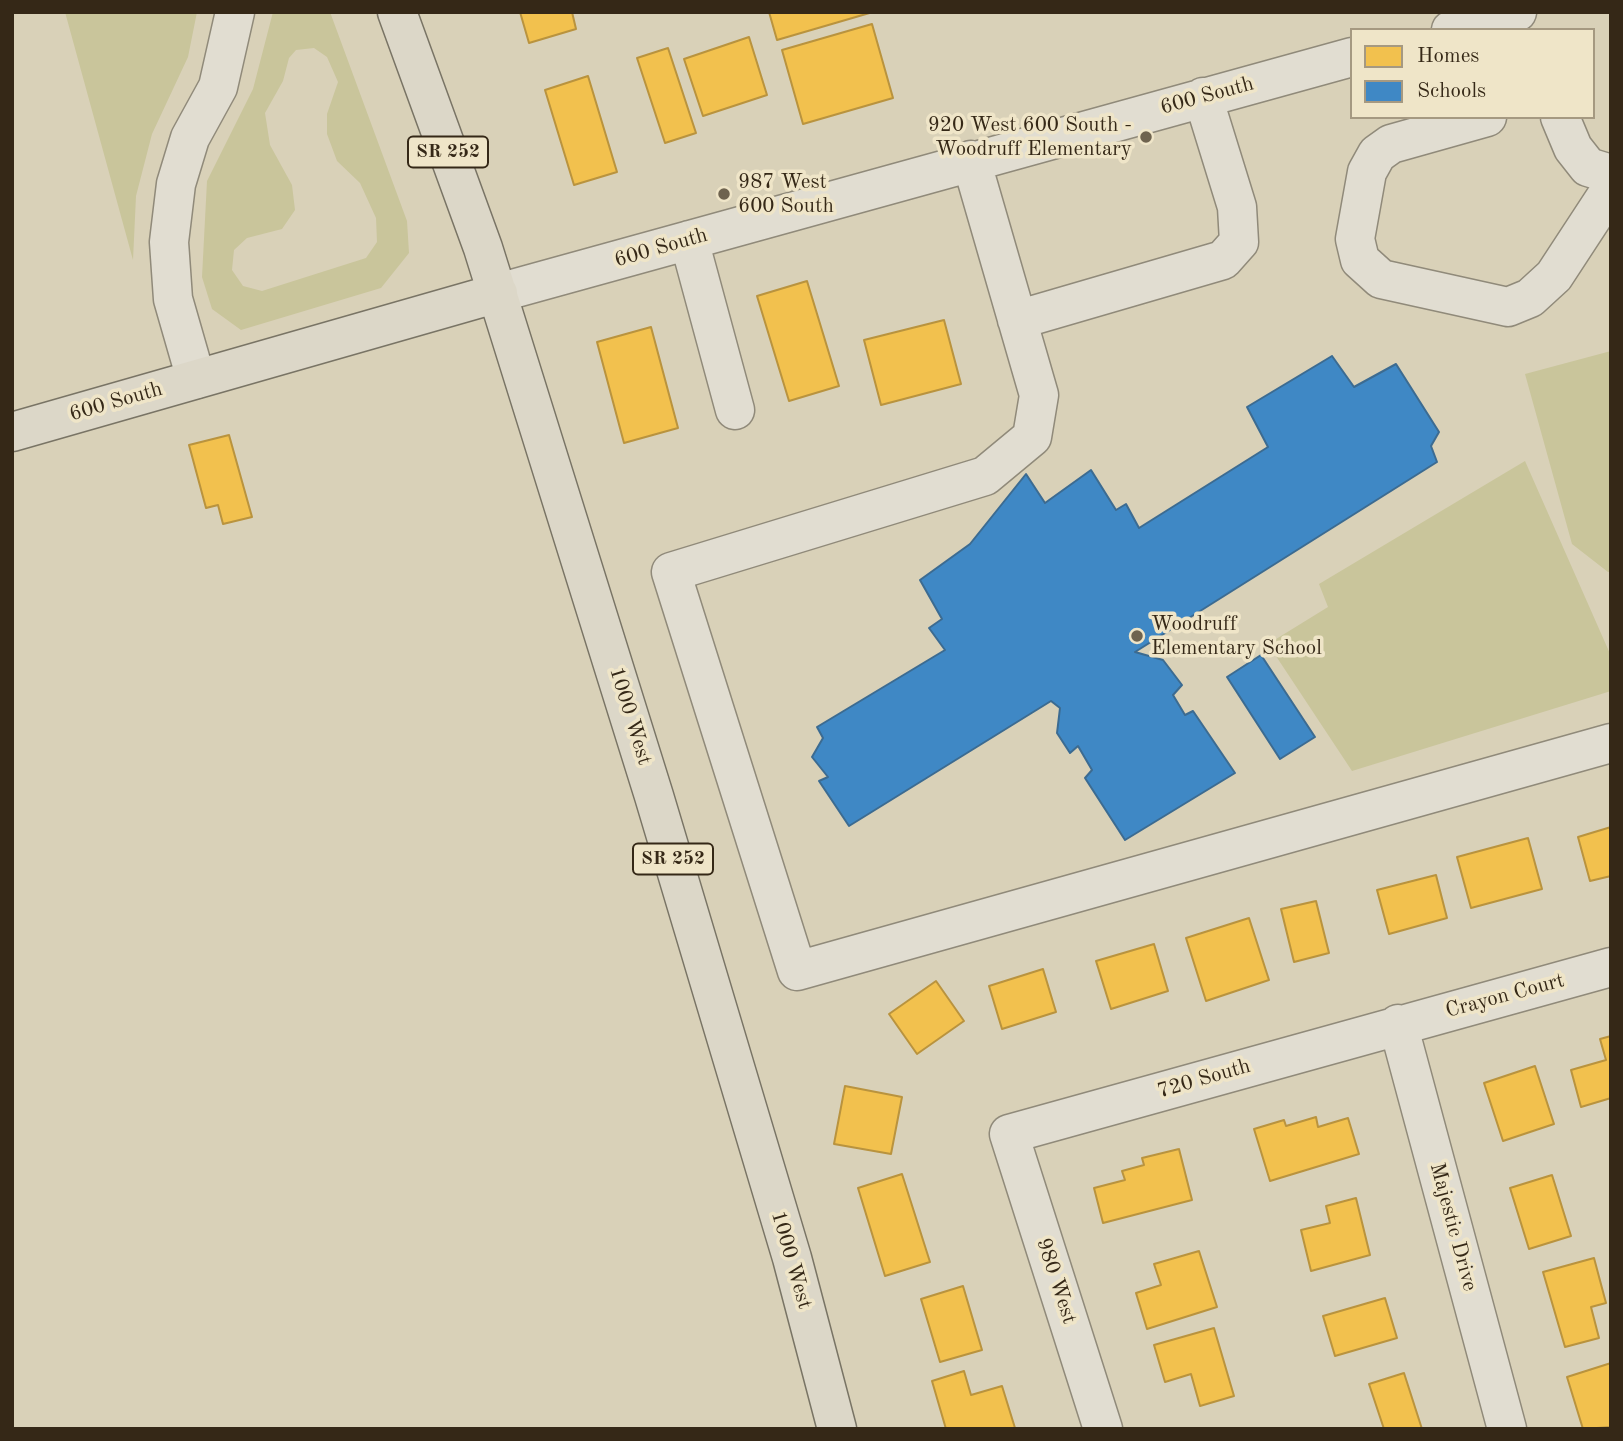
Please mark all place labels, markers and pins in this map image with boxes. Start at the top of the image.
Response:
place label: 920 West 600 South - Woodruff Elementary [928,112,1132,162]
marker: 920 West 600 South - Woodruff Elementary [1138,129,1154,145]
place label: 987 West 600 South [738,169,834,219]
marker: 987 West 600 South [716,186,732,202]
place label: Woodruff Elementary School [1151,611,1322,661]
marker: Woodruff Elementary School [1129,628,1145,644]

